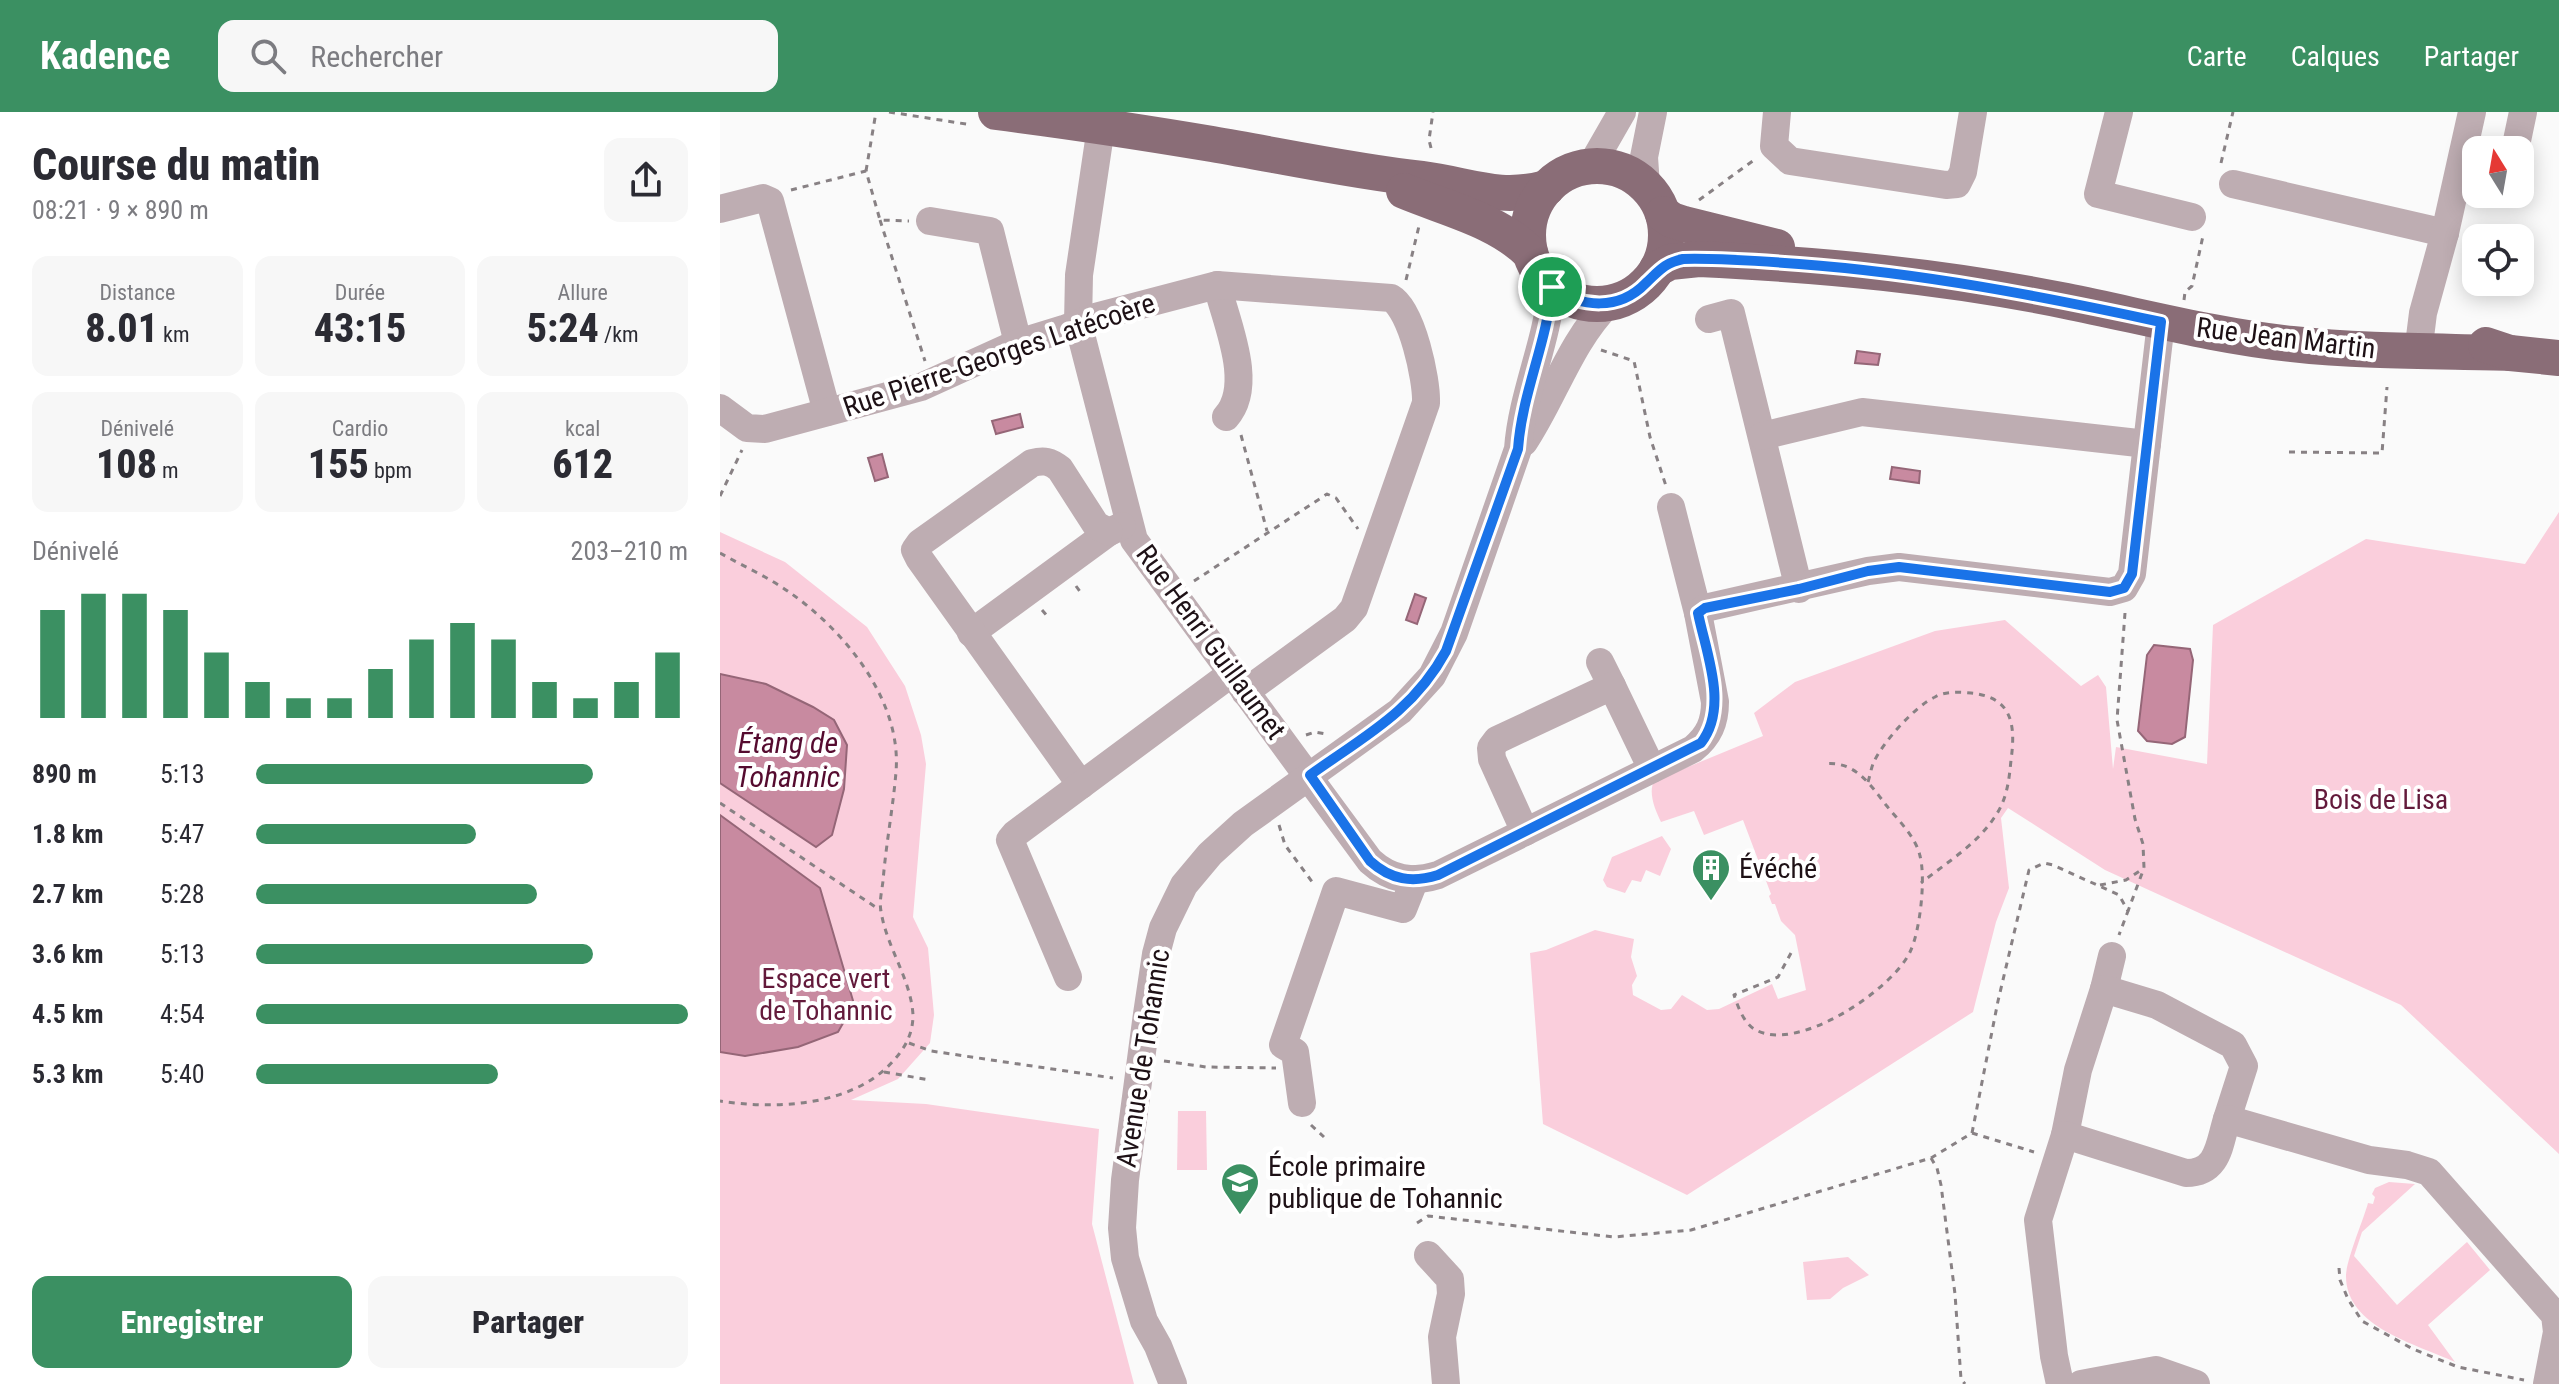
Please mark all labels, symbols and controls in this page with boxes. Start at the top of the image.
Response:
search box [218,20,778,92]
text: Kadence [40,34,170,78]
icon: search [246,34,290,78]
text: Rechercher [310,39,443,74]
text: Carte [2187,40,2247,73]
text: Calques [2291,40,2380,73]
text: Partager [2424,40,2519,73]
north arrow [2462,136,2534,208]
map controls [2462,136,2534,296]
button: share [604,138,688,222]
text: Course du matin [32,139,320,191]
text: 08:21 · 9 × 890 m [32,195,209,225]
button: locate [2462,224,2534,296]
pin [1518,253,1586,321]
icon: arrive [1530,265,1574,309]
text: Distance [99,280,175,305]
text: Durée [335,280,385,305]
text: Allure [558,280,608,305]
street label: Rue Pierre-Georges Latécoère [839,286,1159,424]
text: 8.01 [85,305,158,352]
text: 43:15 [314,305,406,352]
text: 5:24 [527,305,599,352]
street label: Rue Jean Martin [2195,311,2377,365]
text: km [158,322,190,347]
text: /km [599,322,639,347]
text: Dénivelé [101,416,174,441]
text: Cardio [332,416,388,441]
text: kcal [565,416,600,441]
text: 108 [96,441,157,488]
text: 155 [308,441,369,488]
text: 612 [552,441,613,488]
text: m [157,458,179,483]
text: bpm [369,458,412,483]
text: Dénivelé [32,536,119,566]
text: 203–210 m [571,536,688,566]
street label: Rue Henri Guillaumet [1129,538,1293,746]
water label: Étang de Tohannic [736,725,840,794]
text: 890 m [32,759,97,789]
text: 5:13 [160,759,205,789]
park label: Bois de Lisa [2314,783,2448,816]
text: 1.8 km [32,819,104,849]
text: 5:47 [160,819,205,849]
building icon: Évéché [1690,847,1732,902]
place label: Évéché [1739,852,1817,885]
text: 2.7 km [32,879,104,909]
text: 5:28 [160,879,205,909]
text: 3.6 km [32,939,104,969]
text: 5:13 [160,939,205,969]
street label: Avenue de Tohannic [1109,946,1177,1170]
park label: Espace vert de Tohannic [759,962,893,1027]
text: 4.5 km [32,999,104,1029]
text: 4:54 [160,999,205,1029]
text: 5.3 km [32,1059,104,1089]
text: 5:40 [160,1059,205,1089]
place label: École primaire publique de Tohannic [1268,1150,1503,1215]
school or university icon: École primaire publique de Tohannic [1219,1161,1261,1216]
button: Enregistrer [32,1276,352,1368]
button: Partager [368,1276,688,1368]

